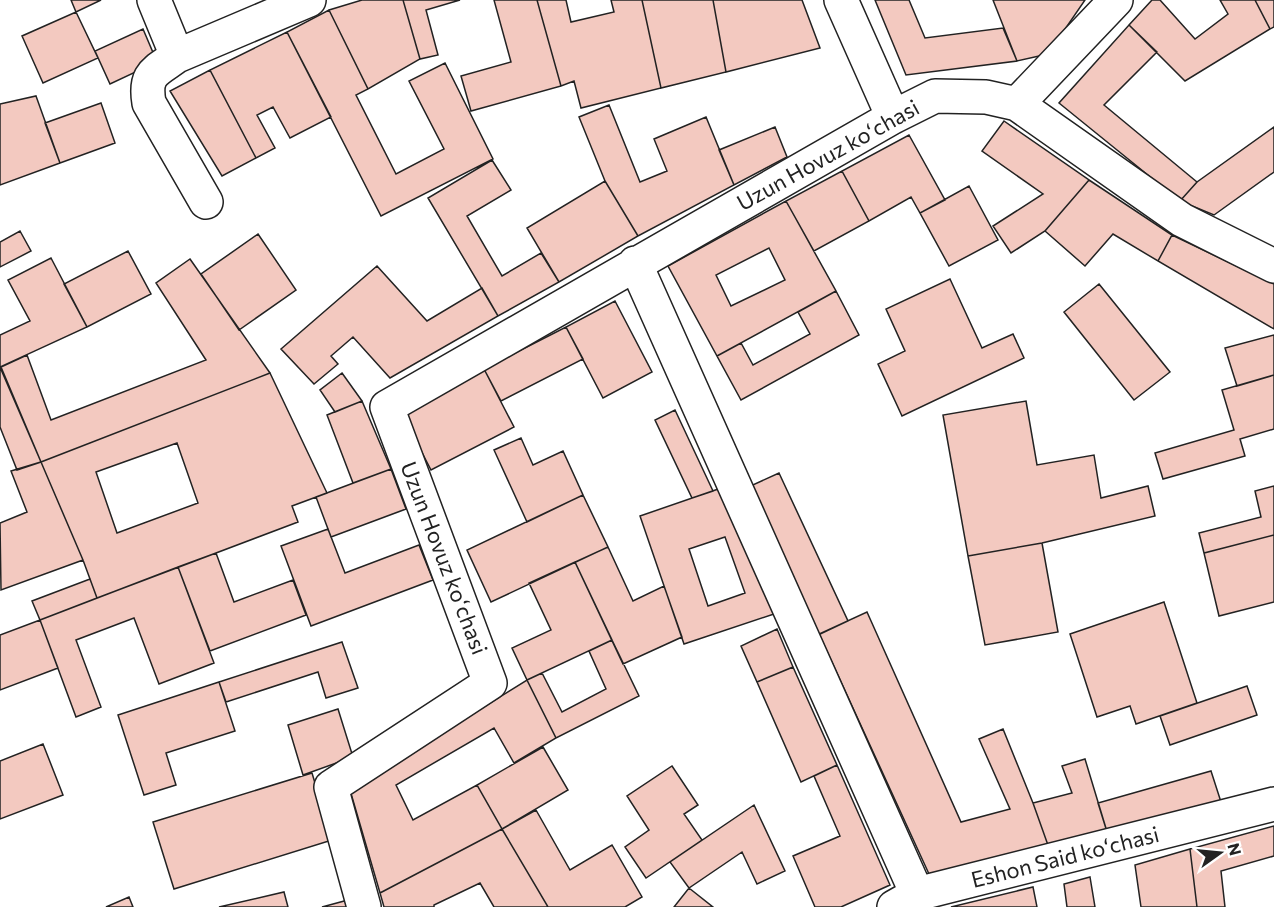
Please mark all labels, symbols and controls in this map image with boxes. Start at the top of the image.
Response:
street label: Uzun Hovuz koʻchasi [732,93,924,216]
street label: Uzun Hovuz koʻchasi [395,458,494,658]
street label: Eshon Said koʻchasi [968,820,1162,893]
north arrow [1190,823,1250,883]
text: N [1224,841,1246,857]

